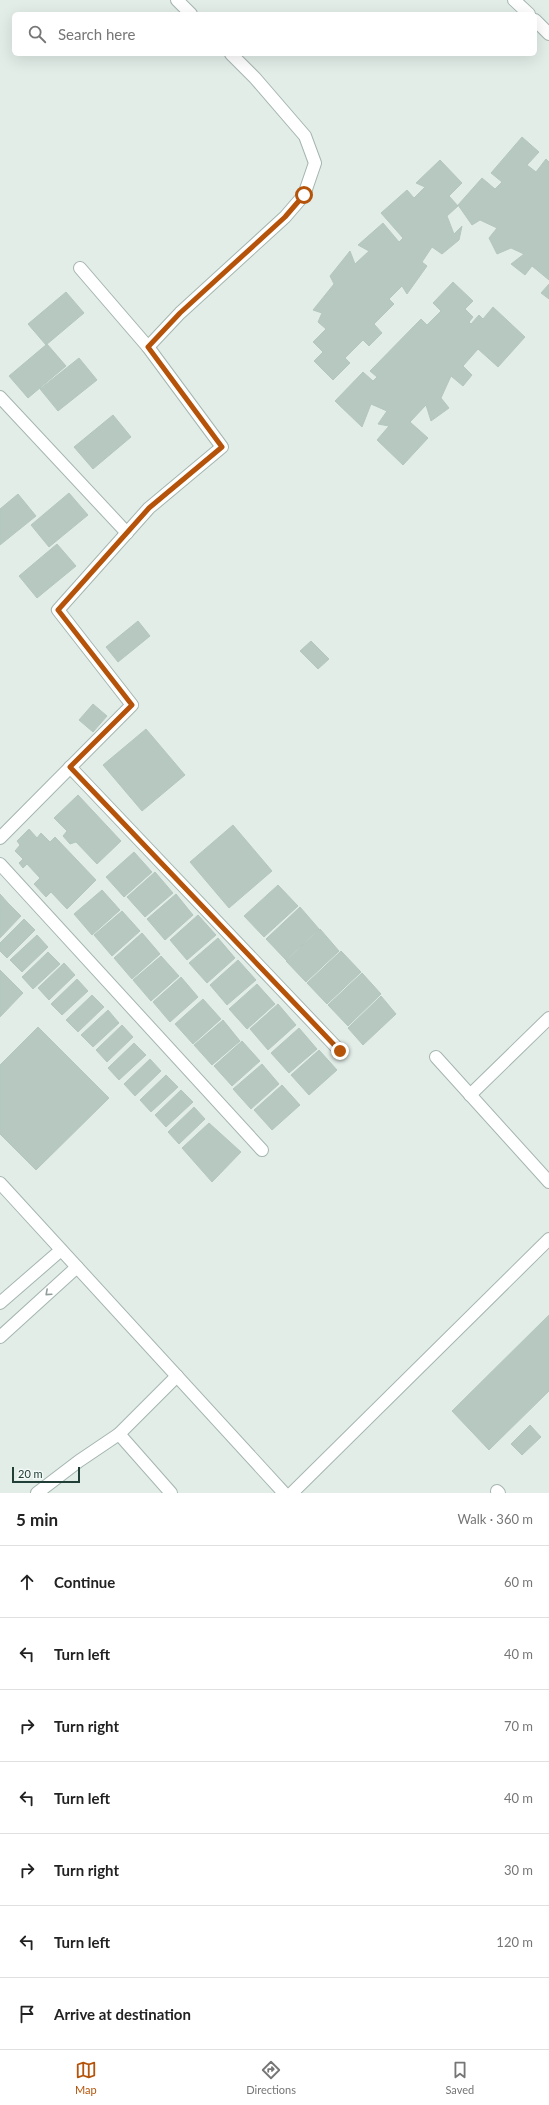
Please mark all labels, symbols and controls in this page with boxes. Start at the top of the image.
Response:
search box [12,12,537,56]
icon: search [26,23,48,45]
text: Search here [58,25,135,43]
route start [295,186,313,204]
route end [331,1042,349,1060]
one-way arrow [45,1289,53,1296]
scale bar [12,1465,80,1484]
text: 20 m [18,1467,43,1480]
text: 5 min [16,1509,58,1530]
text: Walk · 360 m [457,1511,533,1527]
icon: ahead [16,1571,38,1593]
text: Continue [54,1573,115,1591]
text: 60 m [504,1574,533,1590]
icon: left [16,1643,38,1665]
text: Turn left [54,1645,110,1663]
text: 40 m [504,1646,533,1662]
icon: right [16,1715,38,1737]
text: Turn right [54,1717,119,1735]
text: 70 m [504,1718,533,1734]
icon: left [16,1787,38,1809]
text: Turn left [54,1789,110,1807]
text: 40 m [504,1790,533,1806]
icon: right [16,1859,38,1881]
text: Turn right [54,1861,119,1879]
text: 30 m [504,1862,533,1878]
icon: left [16,1931,38,1953]
text: Turn left [54,1933,110,1951]
text: 120 m [496,1934,533,1950]
icon: arrive [16,2003,38,2025]
text: Arrive at destination [54,2005,191,2023]
tab: Map [75,2059,97,2096]
tab: Directions [246,2059,296,2096]
tab: Saved [445,2059,474,2096]

